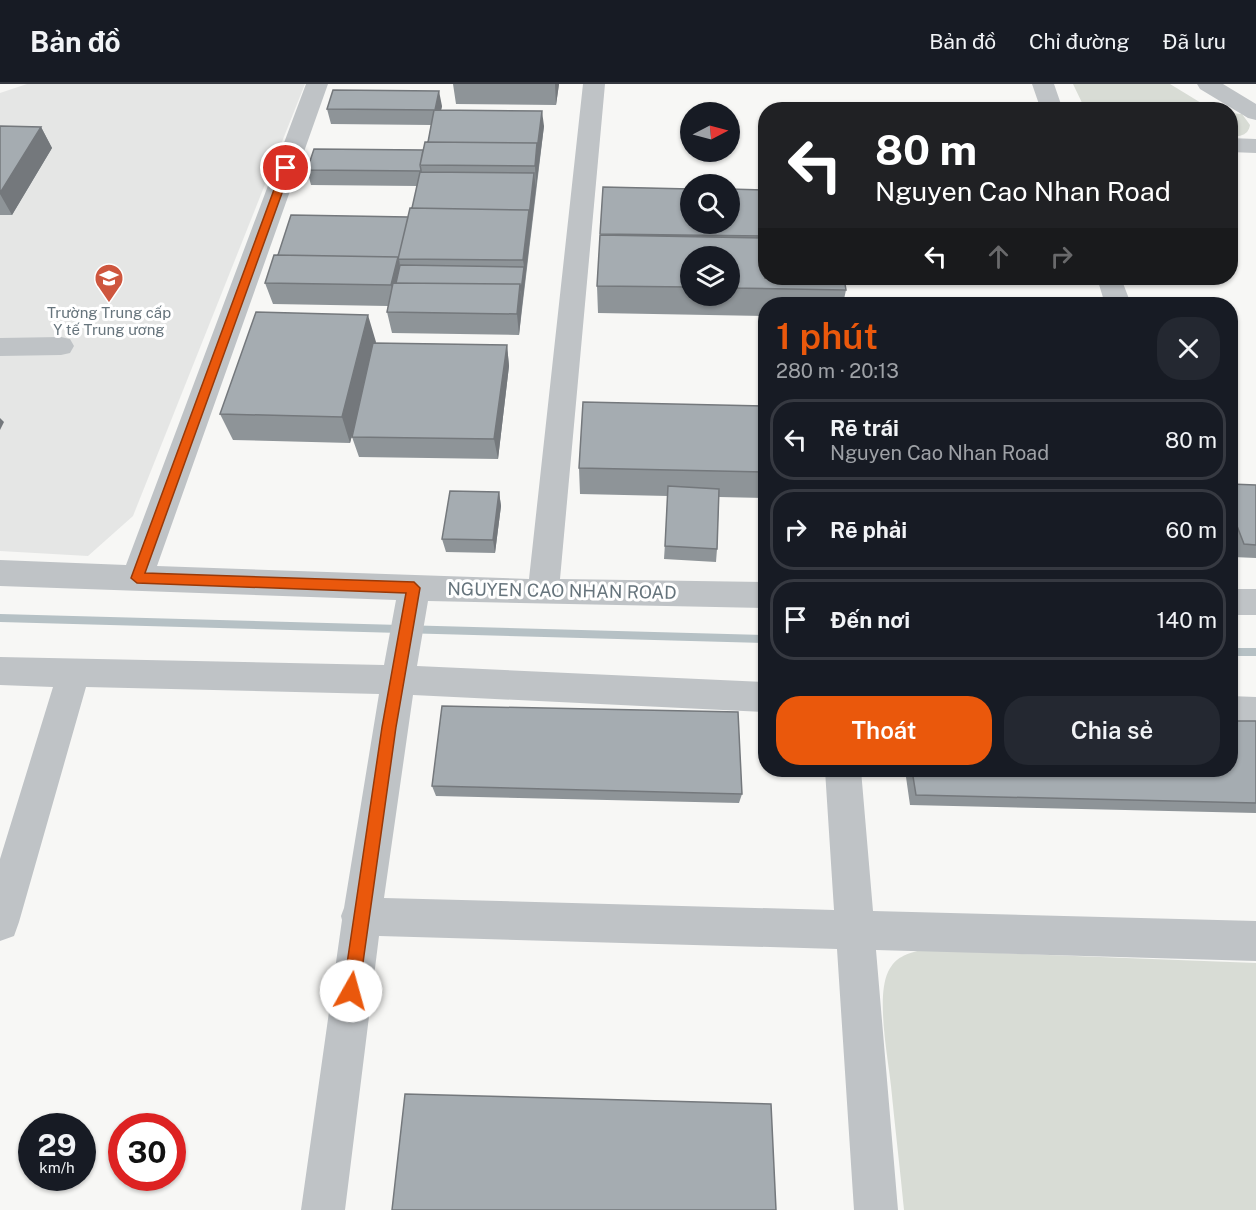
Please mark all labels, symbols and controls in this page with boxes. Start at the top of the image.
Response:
text: Bản đồ [30,25,121,58]
text: Bản đồ [929,29,996,54]
text: Chỉ đường [1029,29,1130,54]
text: Đã lưu [1163,29,1226,54]
north arrow [680,102,740,162]
map controls [680,102,740,306]
text: 80 m [875,125,977,174]
icon: left [776,126,854,204]
pin [260,142,311,193]
icon: arrive [269,151,302,184]
button: search [680,174,740,234]
text: Nguyen Cao Nhan Road [875,175,1171,207]
icon: left [919,240,952,273]
icon: ahead [982,240,1015,273]
icon: right [1045,240,1078,273]
button: layers [680,246,740,306]
school or university icon: Trường Trung cấp Y tế Trung ương [93,262,125,304]
place label: Trường Trung cấp Y tế Trung ương [47,304,171,338]
text: 1 phút [776,315,878,357]
button: close [1157,317,1220,380]
text: 280 m · 20:13 [776,359,899,383]
text: Rẽ trái [830,415,899,441]
icon: left [779,423,812,456]
text: 80 m [1165,427,1217,453]
text: Nguyen Cao Nhan Road [830,441,1049,465]
icon: right [779,513,812,546]
text: Rẽ phải [830,517,907,543]
text: 60 m [1166,517,1217,543]
street label: NGUYEN CAO NHAN ROAD [447,578,677,603]
icon: arrive [779,603,812,636]
text: Đến nơi [830,607,910,633]
text: 140 m [1156,607,1217,633]
button: Thoát [776,696,992,765]
button: Chia sẻ [1004,696,1220,765]
position arrow [319,959,383,1023]
speed limit sign: 30 [108,1113,186,1191]
text: 29 [38,1127,76,1163]
text: km/h [39,1159,75,1176]

